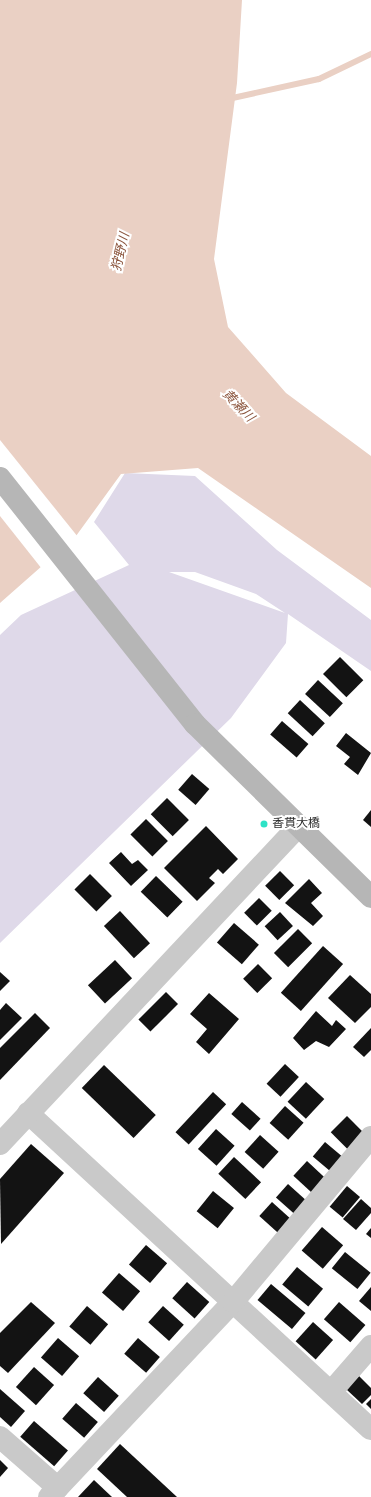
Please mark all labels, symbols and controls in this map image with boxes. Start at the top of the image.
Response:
water label: 狩野川 [109,231,133,273]
water label: 黄瀬川 [219,387,257,425]
place label: 香貫大橋 [272,817,320,831]
marker: 香貫大橋 [259,819,269,829]

